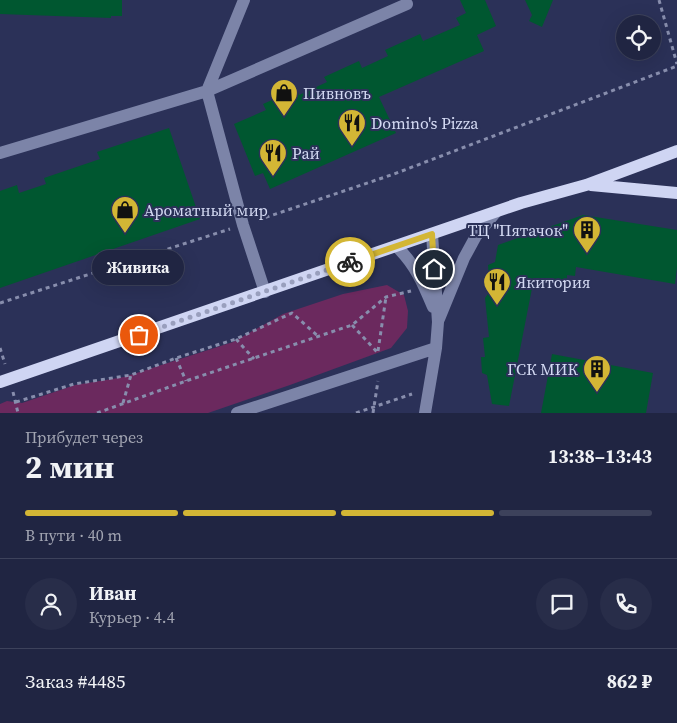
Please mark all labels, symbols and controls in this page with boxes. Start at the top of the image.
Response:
map controls [616,15,661,60]
button: locate [616,15,661,60]
shop icon: Пивновъ [269,78,299,117]
place label: Пивновъ [303,82,371,104]
restaurant icon: Domino's Pizza [337,108,367,147]
place label: Domino's Pizza [371,112,479,134]
restaurant icon: Рай [258,138,288,177]
place label: Рай [292,142,320,164]
shop icon: Ароматный мир [110,195,140,234]
place label: Ароматный мир [144,199,268,221]
building icon: ТЦ "Пятачок" [572,215,602,254]
place label: ТЦ "Пятачок" [468,219,568,241]
courier [325,237,375,287]
icon: bike [336,248,364,276]
pin [413,248,455,290]
callout: Живика [93,250,185,285]
icon: home [420,255,448,283]
text: Живика [106,256,170,278]
restaurant icon: Якитория [482,267,512,306]
place label: Якитория [516,271,591,293]
pin [118,314,160,356]
icon: bag [125,321,153,349]
building icon: ГСК МИК [582,354,612,393]
place label: ГСК МИК [507,358,579,380]
text: Прибудет через [25,426,143,448]
text: 13:38–13:43 [548,443,652,469]
text: 2 мин [25,445,115,489]
text: В пути · 40 m [25,524,122,546]
button: person [25,578,77,630]
button: chat [536,578,588,630]
button: phone [600,578,652,630]
text: Иван [89,580,137,606]
text: Курьер · 4.4 [89,606,175,628]
text: Заказ #4485 [25,668,126,694]
text: 862 ₽ [607,668,652,694]

